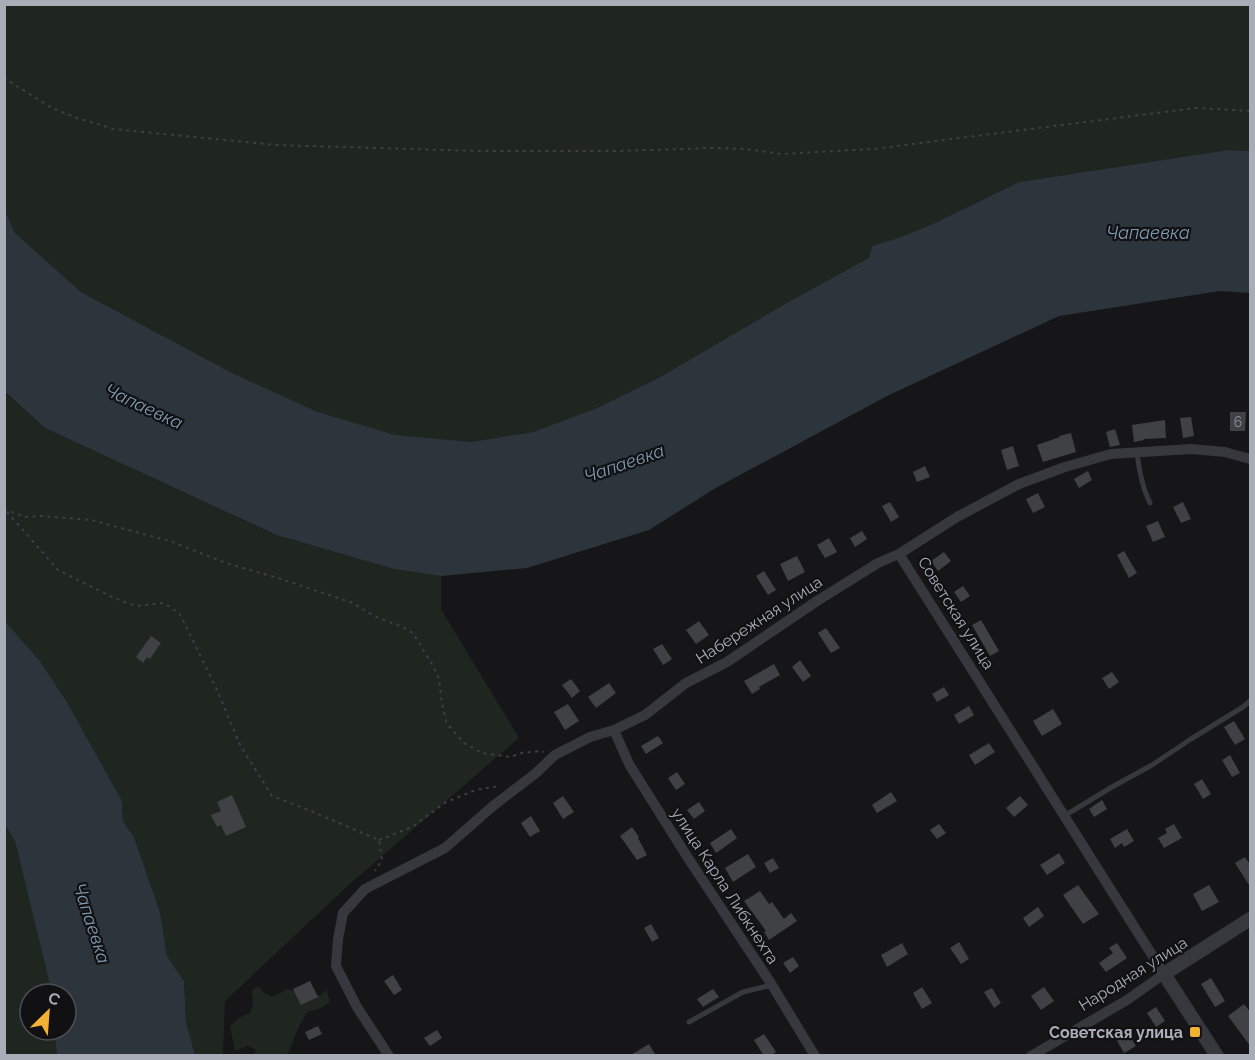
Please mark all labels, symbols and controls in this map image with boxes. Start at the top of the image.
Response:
water label: Чапаевка [1106,222,1190,243]
water label: Чапаевка [102,379,186,433]
house number: 6 [1234,414,1242,430]
water label: Чапаевка [581,439,667,486]
street label: Советская улица [914,553,998,673]
street label: Набережная улица [692,572,826,668]
street label: улица Карла Либкнехта [667,804,783,968]
water label: Чапаевка [69,880,115,966]
street label: Народная улица [1075,933,1191,1015]
north arrow [18,982,78,1042]
text: С [45,988,63,1010]
place label: Советская улица [1049,1023,1183,1042]
marker: Советская улица [1188,1025,1202,1039]

